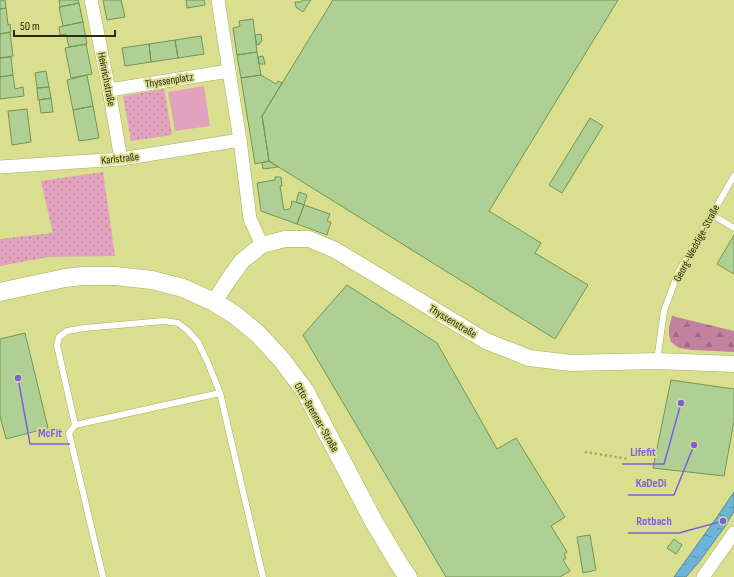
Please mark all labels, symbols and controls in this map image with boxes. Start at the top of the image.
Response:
scale bar [14,12,115,38]
text: 50 m [20,19,40,34]
street label: Heinrichstraße [95,51,118,107]
street label: Thyssenplatz [144,70,194,91]
street label: Karlstraße [101,150,140,167]
street label: Georg-Weddige-Straße [671,202,722,284]
street label: Thyssenstraße [426,302,479,341]
street label: Otto-Brenner-Straße [291,380,342,454]
callout: McFit [30,420,70,444]
text: McFit [38,426,62,441]
callout: Lifefit [622,440,664,464]
text: Lifefit [630,445,656,460]
callout: KaDeDi [628,471,674,495]
text: KaDeDi [636,476,666,491]
callout: Rotbach [628,509,679,533]
text: Rotbach [636,514,672,529]

